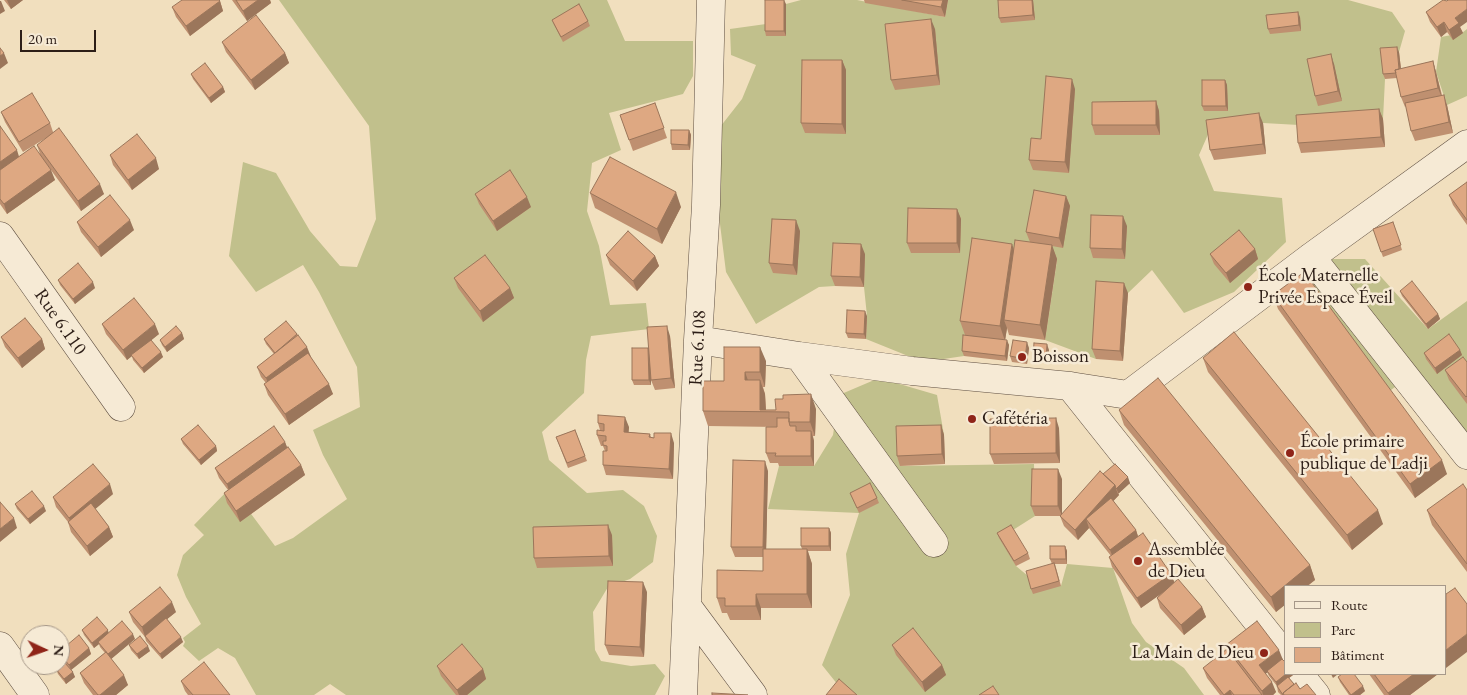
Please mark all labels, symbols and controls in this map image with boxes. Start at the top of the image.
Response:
scale bar [22,20,99,52]
text: 20 m [28,29,57,48]
place label: École Maternelle Privée Espace Éveil [1258,265,1393,309]
marker: École Maternelle Privée Espace Éveil [1242,281,1254,293]
street label: Rue 6.110 [29,284,91,360]
street label: Rue 6.108 [685,310,711,386]
place label: Boisson [1032,346,1089,368]
marker: Boisson [1016,351,1028,363]
place label: Cafétéria [982,408,1048,430]
marker: Cafétéria [966,413,978,425]
place label: École primaire publique de Ladji [1300,431,1428,475]
marker: École primaire publique de Ladji [1284,447,1296,459]
place label: Assemblée de Dieu [1148,539,1224,583]
marker: Assemblée de Dieu [1132,555,1144,567]
legend [1284,585,1447,675]
text: Route [1331,595,1368,614]
text: Parc [1331,620,1356,639]
north arrow [20,625,70,675]
place label: La Main de Dieu [1131,642,1254,664]
text: N [50,645,68,657]
text: Bâtiment [1331,645,1384,664]
marker: La Main de Dieu [1258,647,1270,659]

